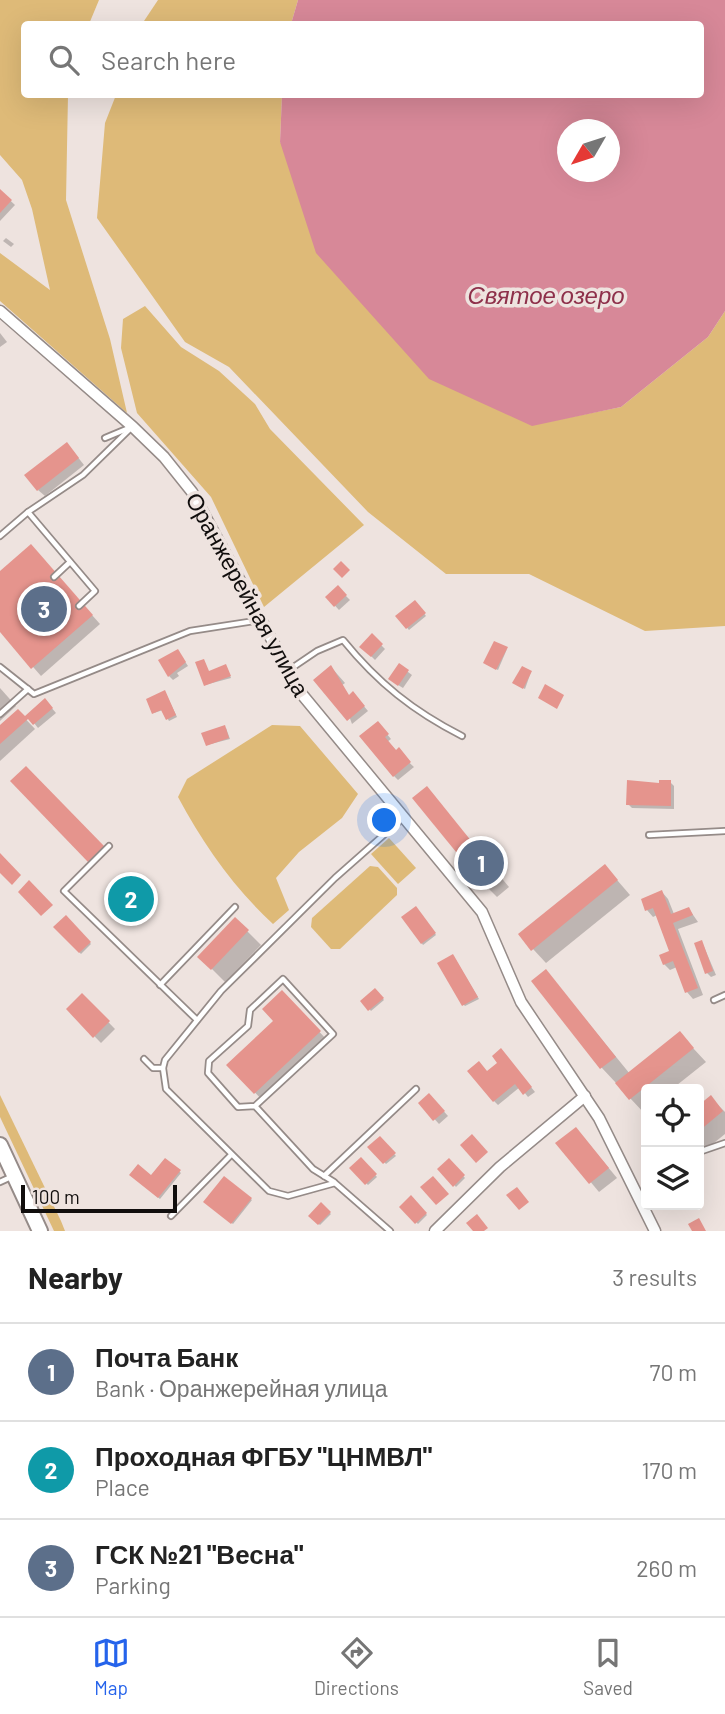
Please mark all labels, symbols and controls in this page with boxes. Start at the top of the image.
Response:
search box [21,21,704,98]
icon: search [45,41,83,79]
text: Search here [101,44,236,75]
north arrow [557,119,620,182]
water label: Святое озеро [467,280,625,309]
street label: Оранжерейная улица [180,487,316,701]
pin: 3 [21,583,67,635]
your location [367,803,401,837]
pin: 1 [458,837,504,889]
pin: 2 [108,873,154,925]
map controls [641,1084,704,1210]
button: locate [641,1084,704,1147]
button: layers [641,1147,704,1210]
scale bar [21,1182,177,1214]
text: 100 m [32,1185,80,1208]
text: Nearby [28,1259,123,1295]
text: 3 results [612,1263,697,1291]
text: Почта Банк [95,1341,238,1372]
text: 1 [47,1358,55,1386]
text: 70 m [650,1358,697,1386]
text: Bank · Оранжерейная улица [95,1374,388,1402]
text: Проходная ФГБУ "ЦНМВЛ" [95,1440,432,1471]
text: 2 [45,1456,57,1484]
text: 170 m [641,1456,697,1484]
text: Place [95,1473,150,1501]
text: ГСК №21 "Весна" [95,1538,303,1569]
text: 3 [45,1554,57,1582]
text: 260 m [636,1554,697,1582]
text: Parking [95,1571,171,1599]
tab: Map [92,1634,130,1699]
tab: Directions [314,1634,399,1699]
tab: Saved [583,1634,633,1699]

